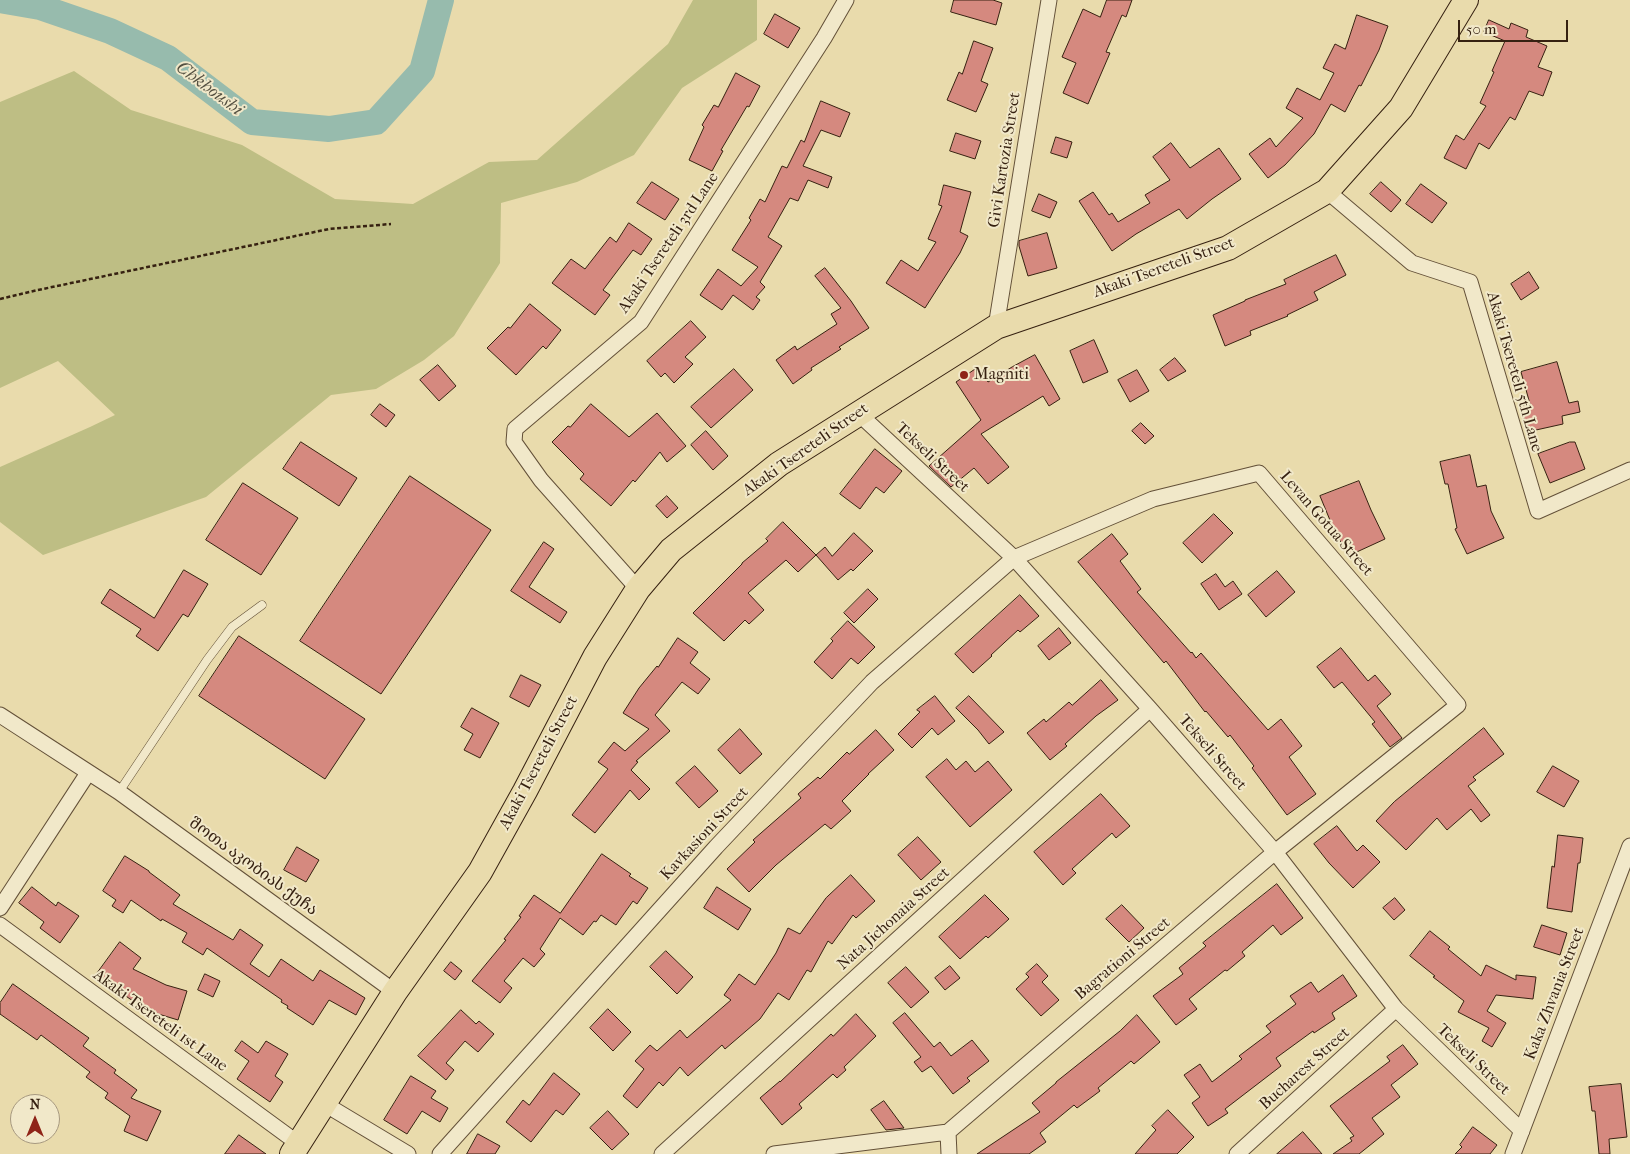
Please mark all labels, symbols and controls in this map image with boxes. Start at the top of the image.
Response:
scale bar [1460,10,1570,42]
text: 50 m [1466,20,1496,38]
water label: Chkhoushi [171,57,247,121]
street label: Givi Kartozia Street [985,91,1025,229]
street label: Akaki Tsereteli 3rd Lane [615,169,723,317]
street label: Akaki Tsereteli Street [1091,234,1237,302]
street label: Akaki Tsereteli 5th Lane [1482,290,1546,454]
place label: Magniti [974,365,1029,385]
marker: Magniti [958,369,970,381]
street label: Akaki Tsereteli Street [740,399,872,501]
street label: Tekseli Street [891,419,973,497]
street label: Levan Gotua Street [1275,468,1377,580]
street label: Akaki Tsereteli Street [496,693,582,833]
street label: Tekseli Street [1174,711,1250,795]
street label: Kavkasioni Street [657,783,753,885]
street label: შოთა აკობიას ქუჩა [185,814,321,920]
street label: Nata Jichonaia Street [834,864,954,974]
street label: Bagrationi Street [1071,914,1175,1004]
street label: Kaka Zhvania Street [1521,925,1589,1063]
street label: Akaki Tsereteli 1st Lane [89,966,231,1076]
street label: Tekseli Street [1432,1020,1514,1100]
street label: Bucharest Street [1256,1024,1354,1114]
north arrow [10,1094,60,1144]
text: N [30,1096,40,1113]

